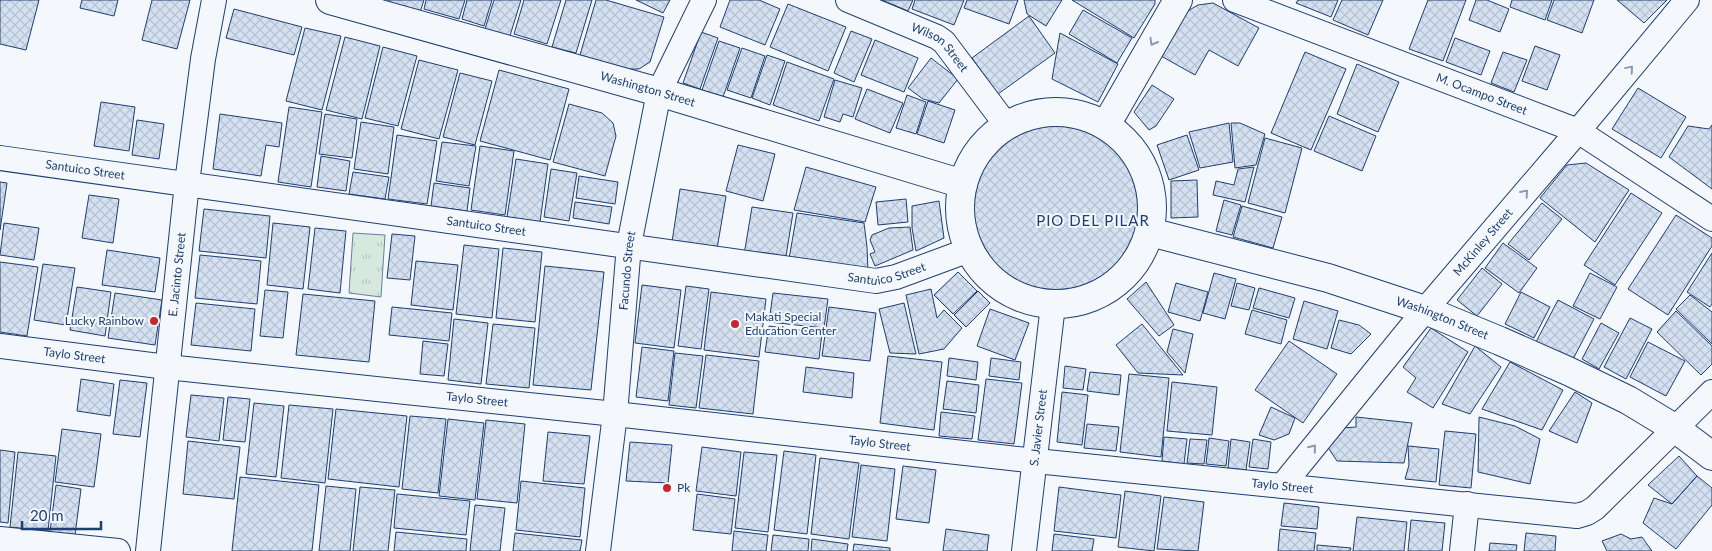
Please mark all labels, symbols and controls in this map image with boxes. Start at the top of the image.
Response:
street label: Wilson Street [909,19,972,75]
one-way arrow [1150,37,1160,46]
one-way arrow [1624,66,1632,75]
street label: Washington Street [599,68,698,110]
street label: M. Ocampo Street [1434,70,1530,118]
street label: Santuico Street [45,156,127,183]
one-way arrow [1519,190,1528,199]
street label: McKinley Street [1450,205,1516,279]
district label: PIO DEL PILAR [1036,211,1150,229]
street label: Santuico Street [446,213,528,239]
street label: Facundo Street [616,229,639,311]
street label: E. Jacinto Street [165,231,189,317]
street label: Santuico Street [847,258,928,288]
street label: Washington Street [1394,293,1492,343]
place label: Makati Special Education Center [745,309,837,338]
place label: Lucky Rainbow [65,313,145,328]
marker: Lucky Rainbow [148,315,160,327]
marker: Makati Special Education Center [729,318,741,330]
street label: Taylo Street [43,344,107,366]
street label: Taylo Street [445,388,509,410]
street label: S. Javier Street [1026,388,1050,467]
street label: Taylo Street [848,432,912,454]
one-way arrow [1308,445,1316,454]
street label: Taylo Street [1251,475,1315,496]
place label: Pk [677,480,691,495]
marker: Pk [661,482,673,494]
scale bar [22,498,101,530]
text: 20 m [30,506,64,524]

